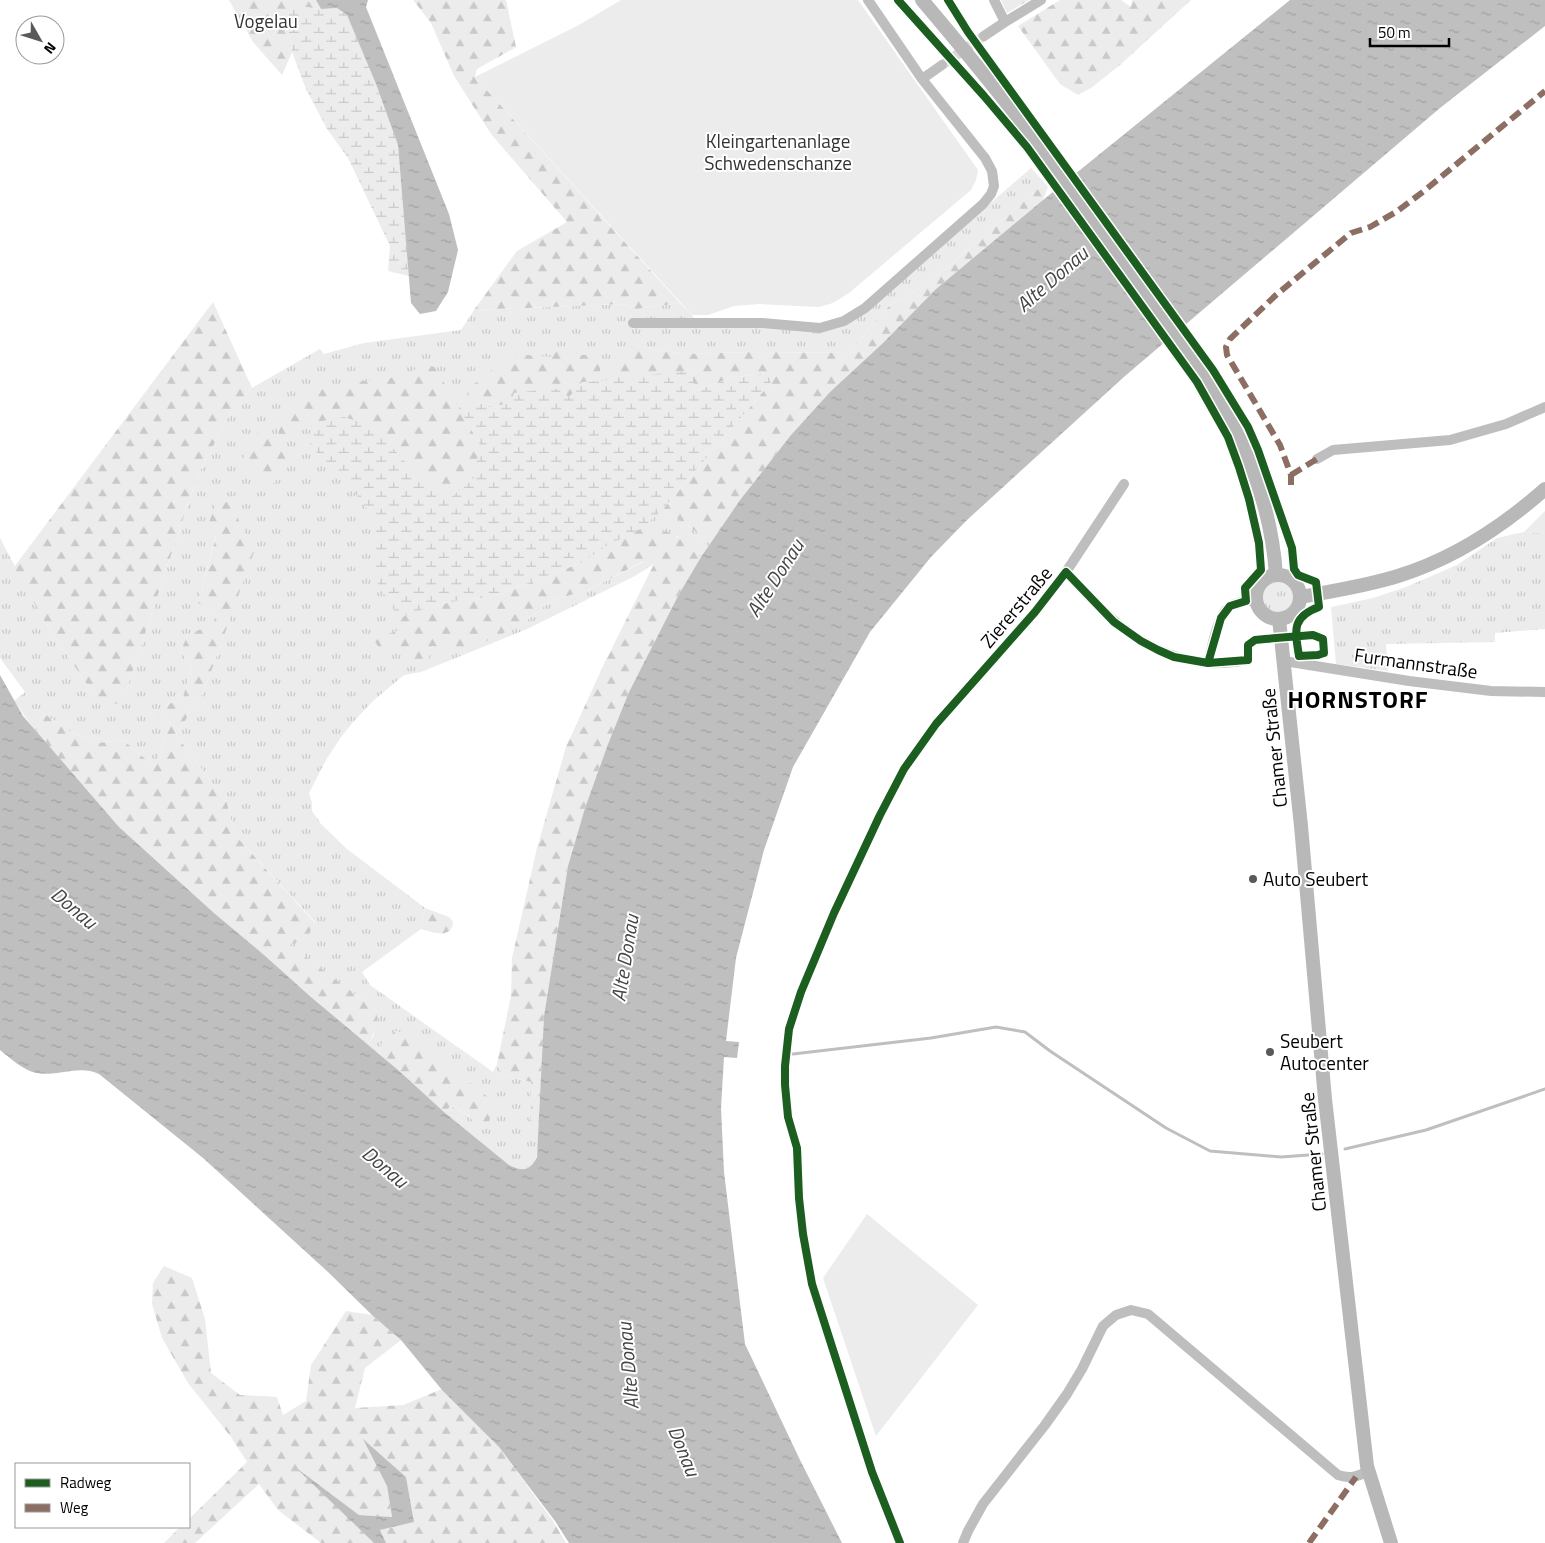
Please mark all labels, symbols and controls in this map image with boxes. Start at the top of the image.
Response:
park label: Vogelau [234,6,298,35]
north arrow [15,15,65,65]
scale bar [1370,15,1449,47]
text: 50 m [1378,21,1411,44]
text: N [39,38,62,59]
park label: Kleingartenanlage Schwedenschanze [704,126,852,177]
water label: Alte Donau [1009,238,1096,319]
water label: Alte Donau [738,532,812,623]
street label: Ziererstraße [973,560,1058,654]
street label: Furmannstraße [1353,640,1480,686]
district label: HORNSTORF [1287,681,1429,717]
street label: Chamer Straße [1253,687,1294,809]
place label: Auto Seubert [1263,864,1368,893]
marker: Auto Seubert [1247,873,1259,885]
water label: Donau [44,879,105,937]
water label: Alte Donau [602,911,647,1003]
place label: Seubert Autocenter [1280,1026,1369,1077]
marker: Seubert Autocenter [1264,1046,1276,1058]
street label: Chamer Straße [1292,1091,1333,1213]
water label: Donau [355,1138,416,1196]
water label: Alte Donau [608,1320,647,1411]
water label: Donau [660,1421,709,1482]
legend [15,1463,190,1528]
text: Radweg [60,1471,112,1494]
text: Weg [60,1496,89,1519]

